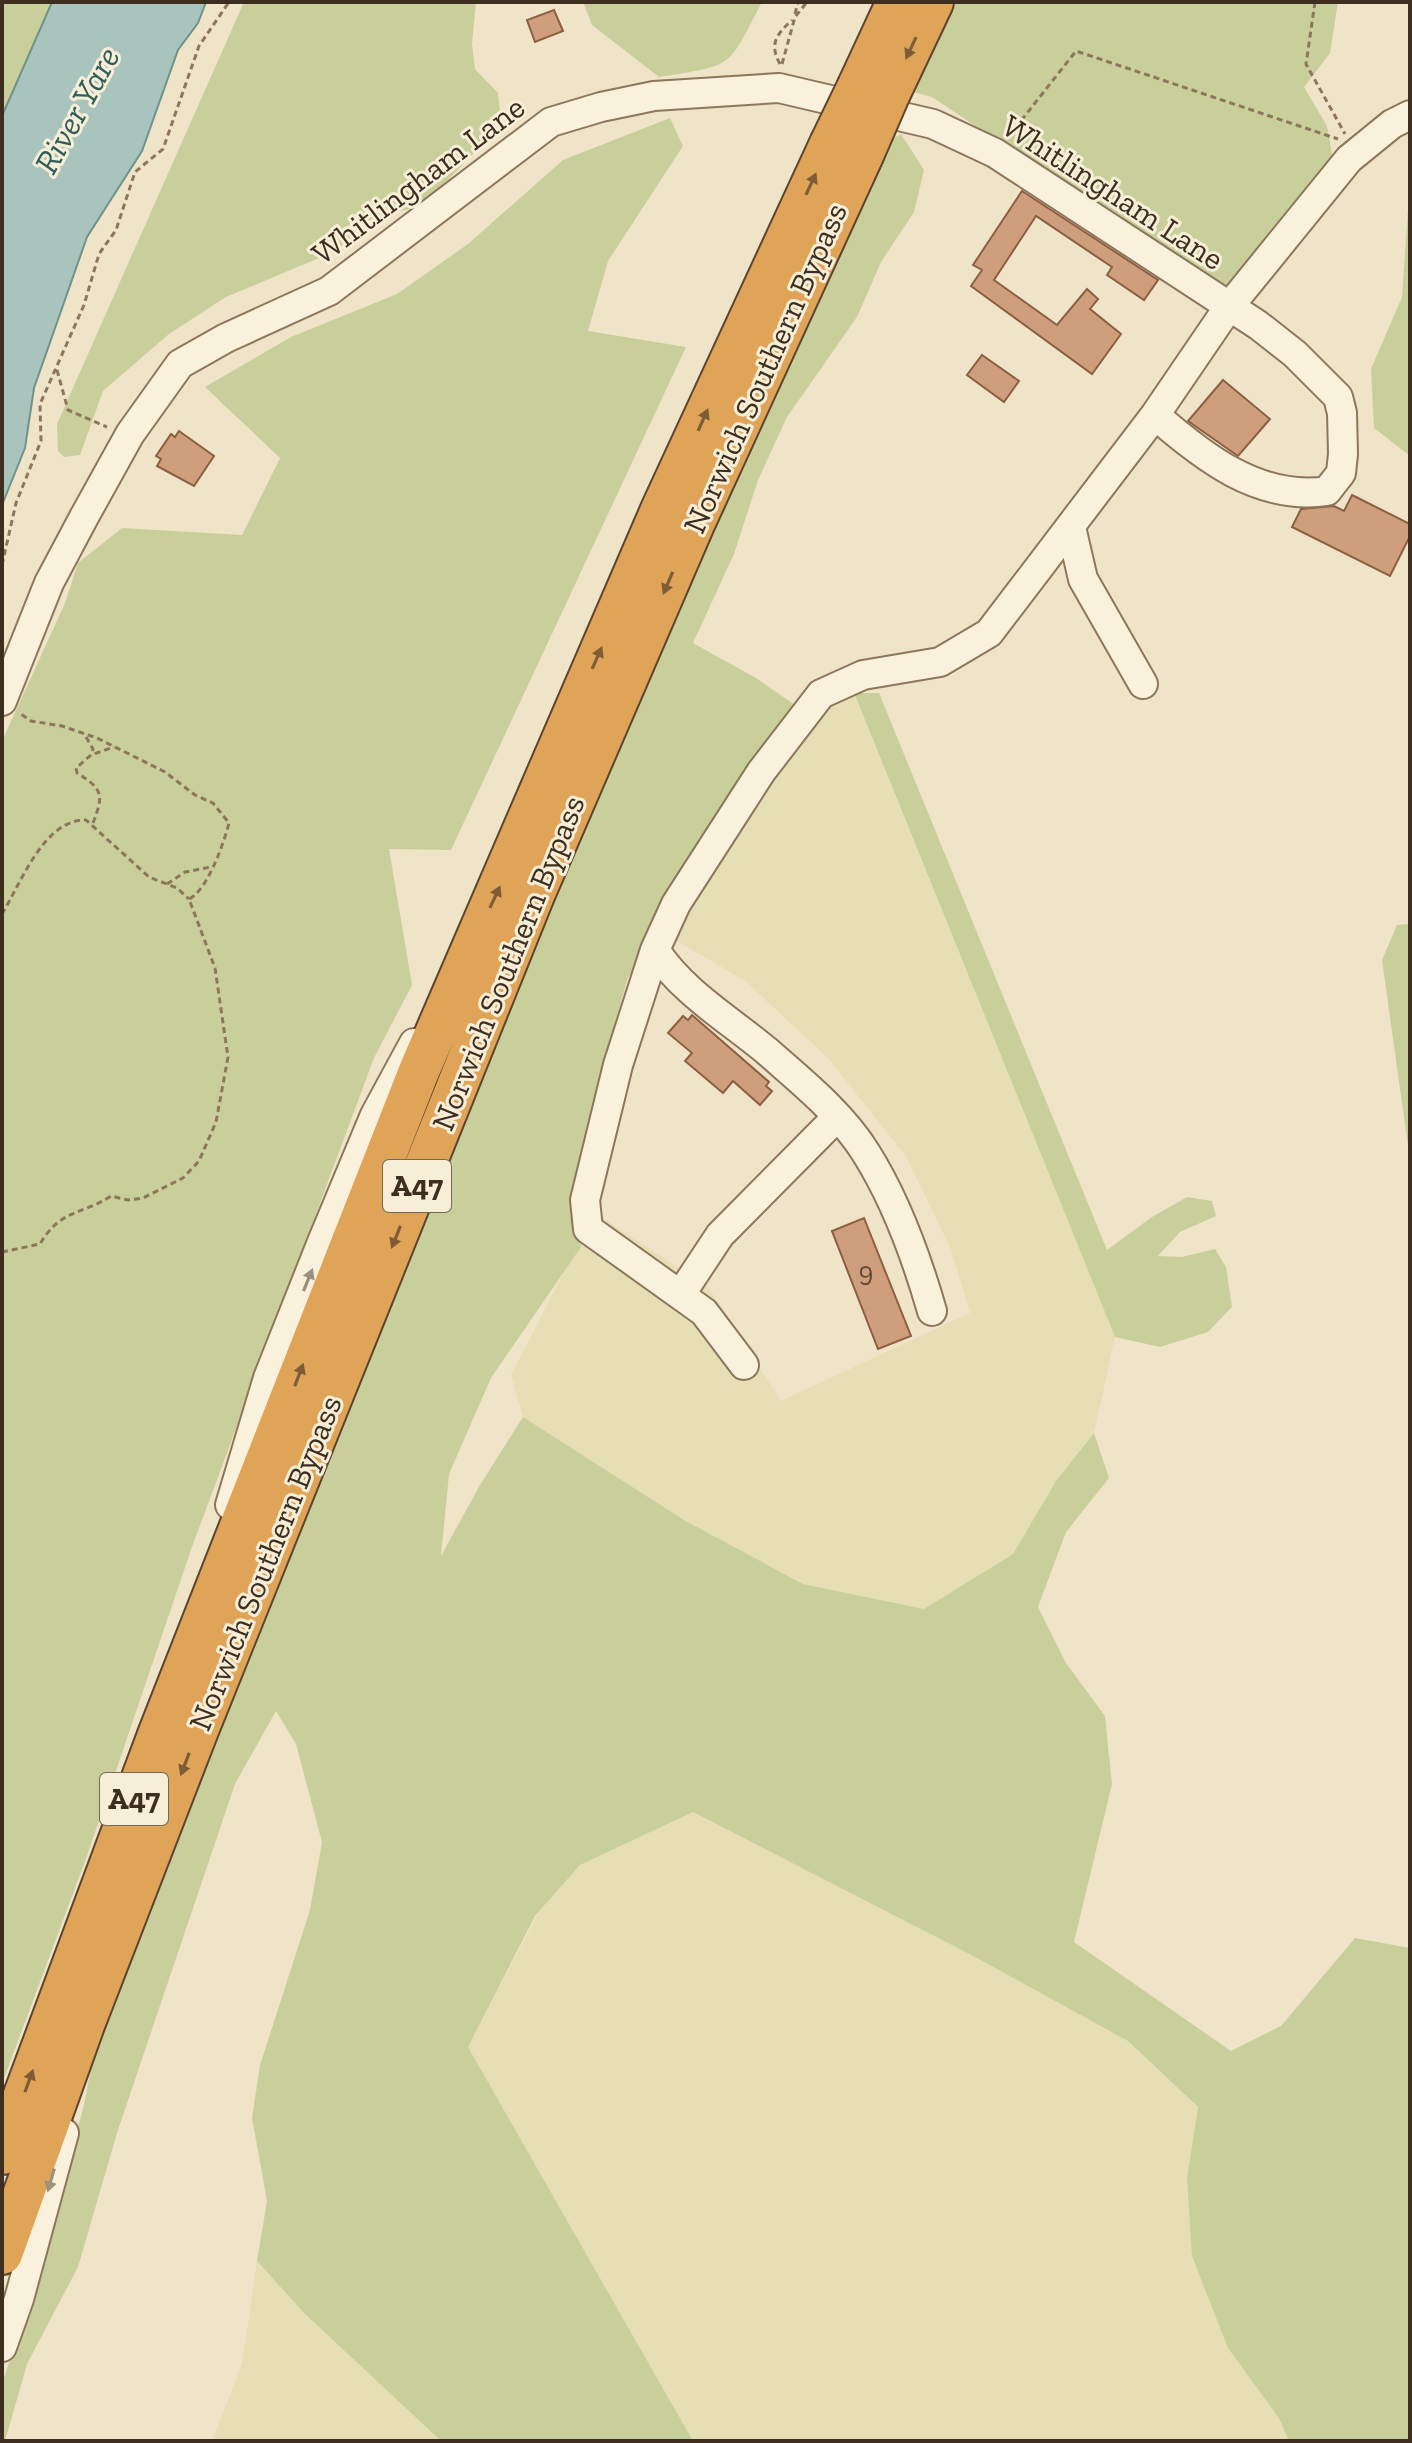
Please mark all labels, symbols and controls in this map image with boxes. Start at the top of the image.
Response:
one-way arrow [904,37,918,60]
water label: River Yare [25,39,129,181]
street label: Whitlingham Lane [304,88,532,272]
street label: Whitlingham Lane [995,106,1231,278]
one-way arrow [804,172,818,195]
street label: Norwich Southern Bypass [675,197,855,539]
one-way arrow [696,408,709,432]
one-way arrow [662,571,675,595]
one-way arrow [591,646,604,669]
street label: Norwich Southern Bypass [423,790,593,1136]
one-way arrow [488,885,502,908]
road number: A47 [383,1160,451,1212]
one-way arrow [390,1225,403,1249]
house number: 9 [859,1255,873,1288]
one-way arrow [301,1268,314,1292]
one-way arrow [293,1363,306,1387]
street label: Norwich Southern Bypass [180,1390,350,1736]
one-way arrow [178,1752,191,1776]
road number: A47 [100,1773,168,1825]
one-way arrow [23,2068,36,2092]
one-way arrow [44,2168,57,2192]

